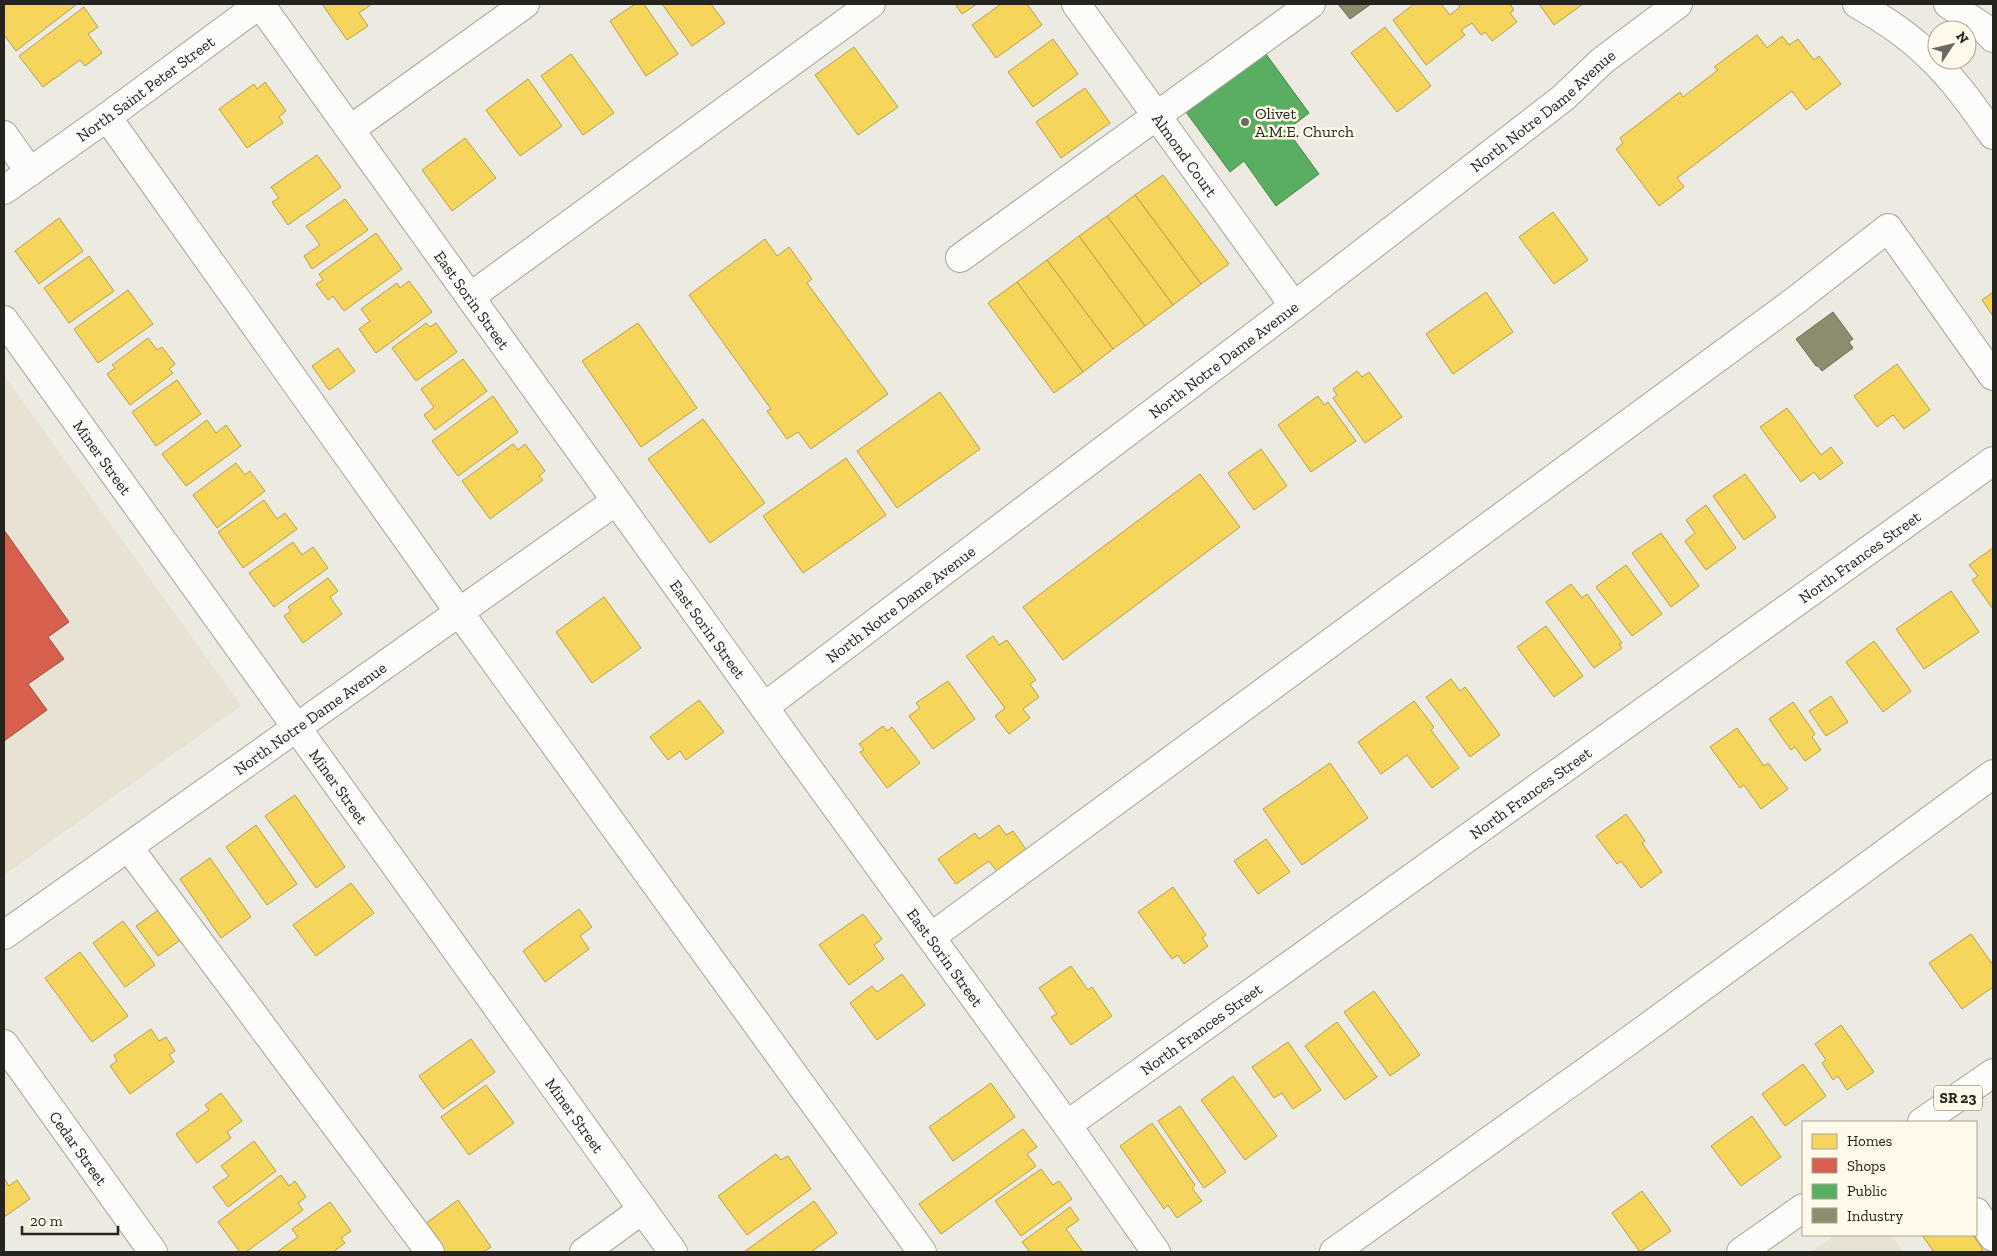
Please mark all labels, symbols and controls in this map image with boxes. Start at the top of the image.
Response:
north arrow [1927,20,1977,70]
text: N [1952,29,1972,47]
street label: North Saint Peter Street [73,32,218,146]
street label: North Notre Dame Avenue [1467,45,1619,176]
place label: Olivet A.M.E. Church [1255,104,1354,141]
street label: Almond Court [1148,110,1221,201]
marker: Olivet A.M.E. Church [1239,116,1251,128]
street label: East Sorin Street [430,247,513,353]
street label: North Notre Dame Avenue [1145,297,1302,422]
street label: Miner Street [69,416,135,499]
street label: North Frances Street [1795,507,1924,607]
street label: North Notre Dame Avenue [822,542,979,667]
street label: East Sorin Street [666,576,749,682]
street label: North Notre Dame Avenue [230,658,390,779]
street label: North Frances Street [1466,743,1595,843]
street label: Miner Street [305,745,372,828]
street label: East Sorin Street [903,905,987,1010]
street label: North Frances Street [1137,979,1266,1079]
street label: Miner Street [541,1074,608,1157]
road number: SR 23 [1934,1086,1982,1110]
street label: Cedar Street [45,1108,111,1189]
legend [1802,1121,1977,1236]
text: Homes [1847,1132,1892,1150]
text: Shops [1847,1157,1886,1175]
text: Public [1847,1182,1887,1200]
scale bar [22,1204,119,1236]
text: Industry [1847,1207,1904,1225]
text: 20 m [30,1212,63,1230]

